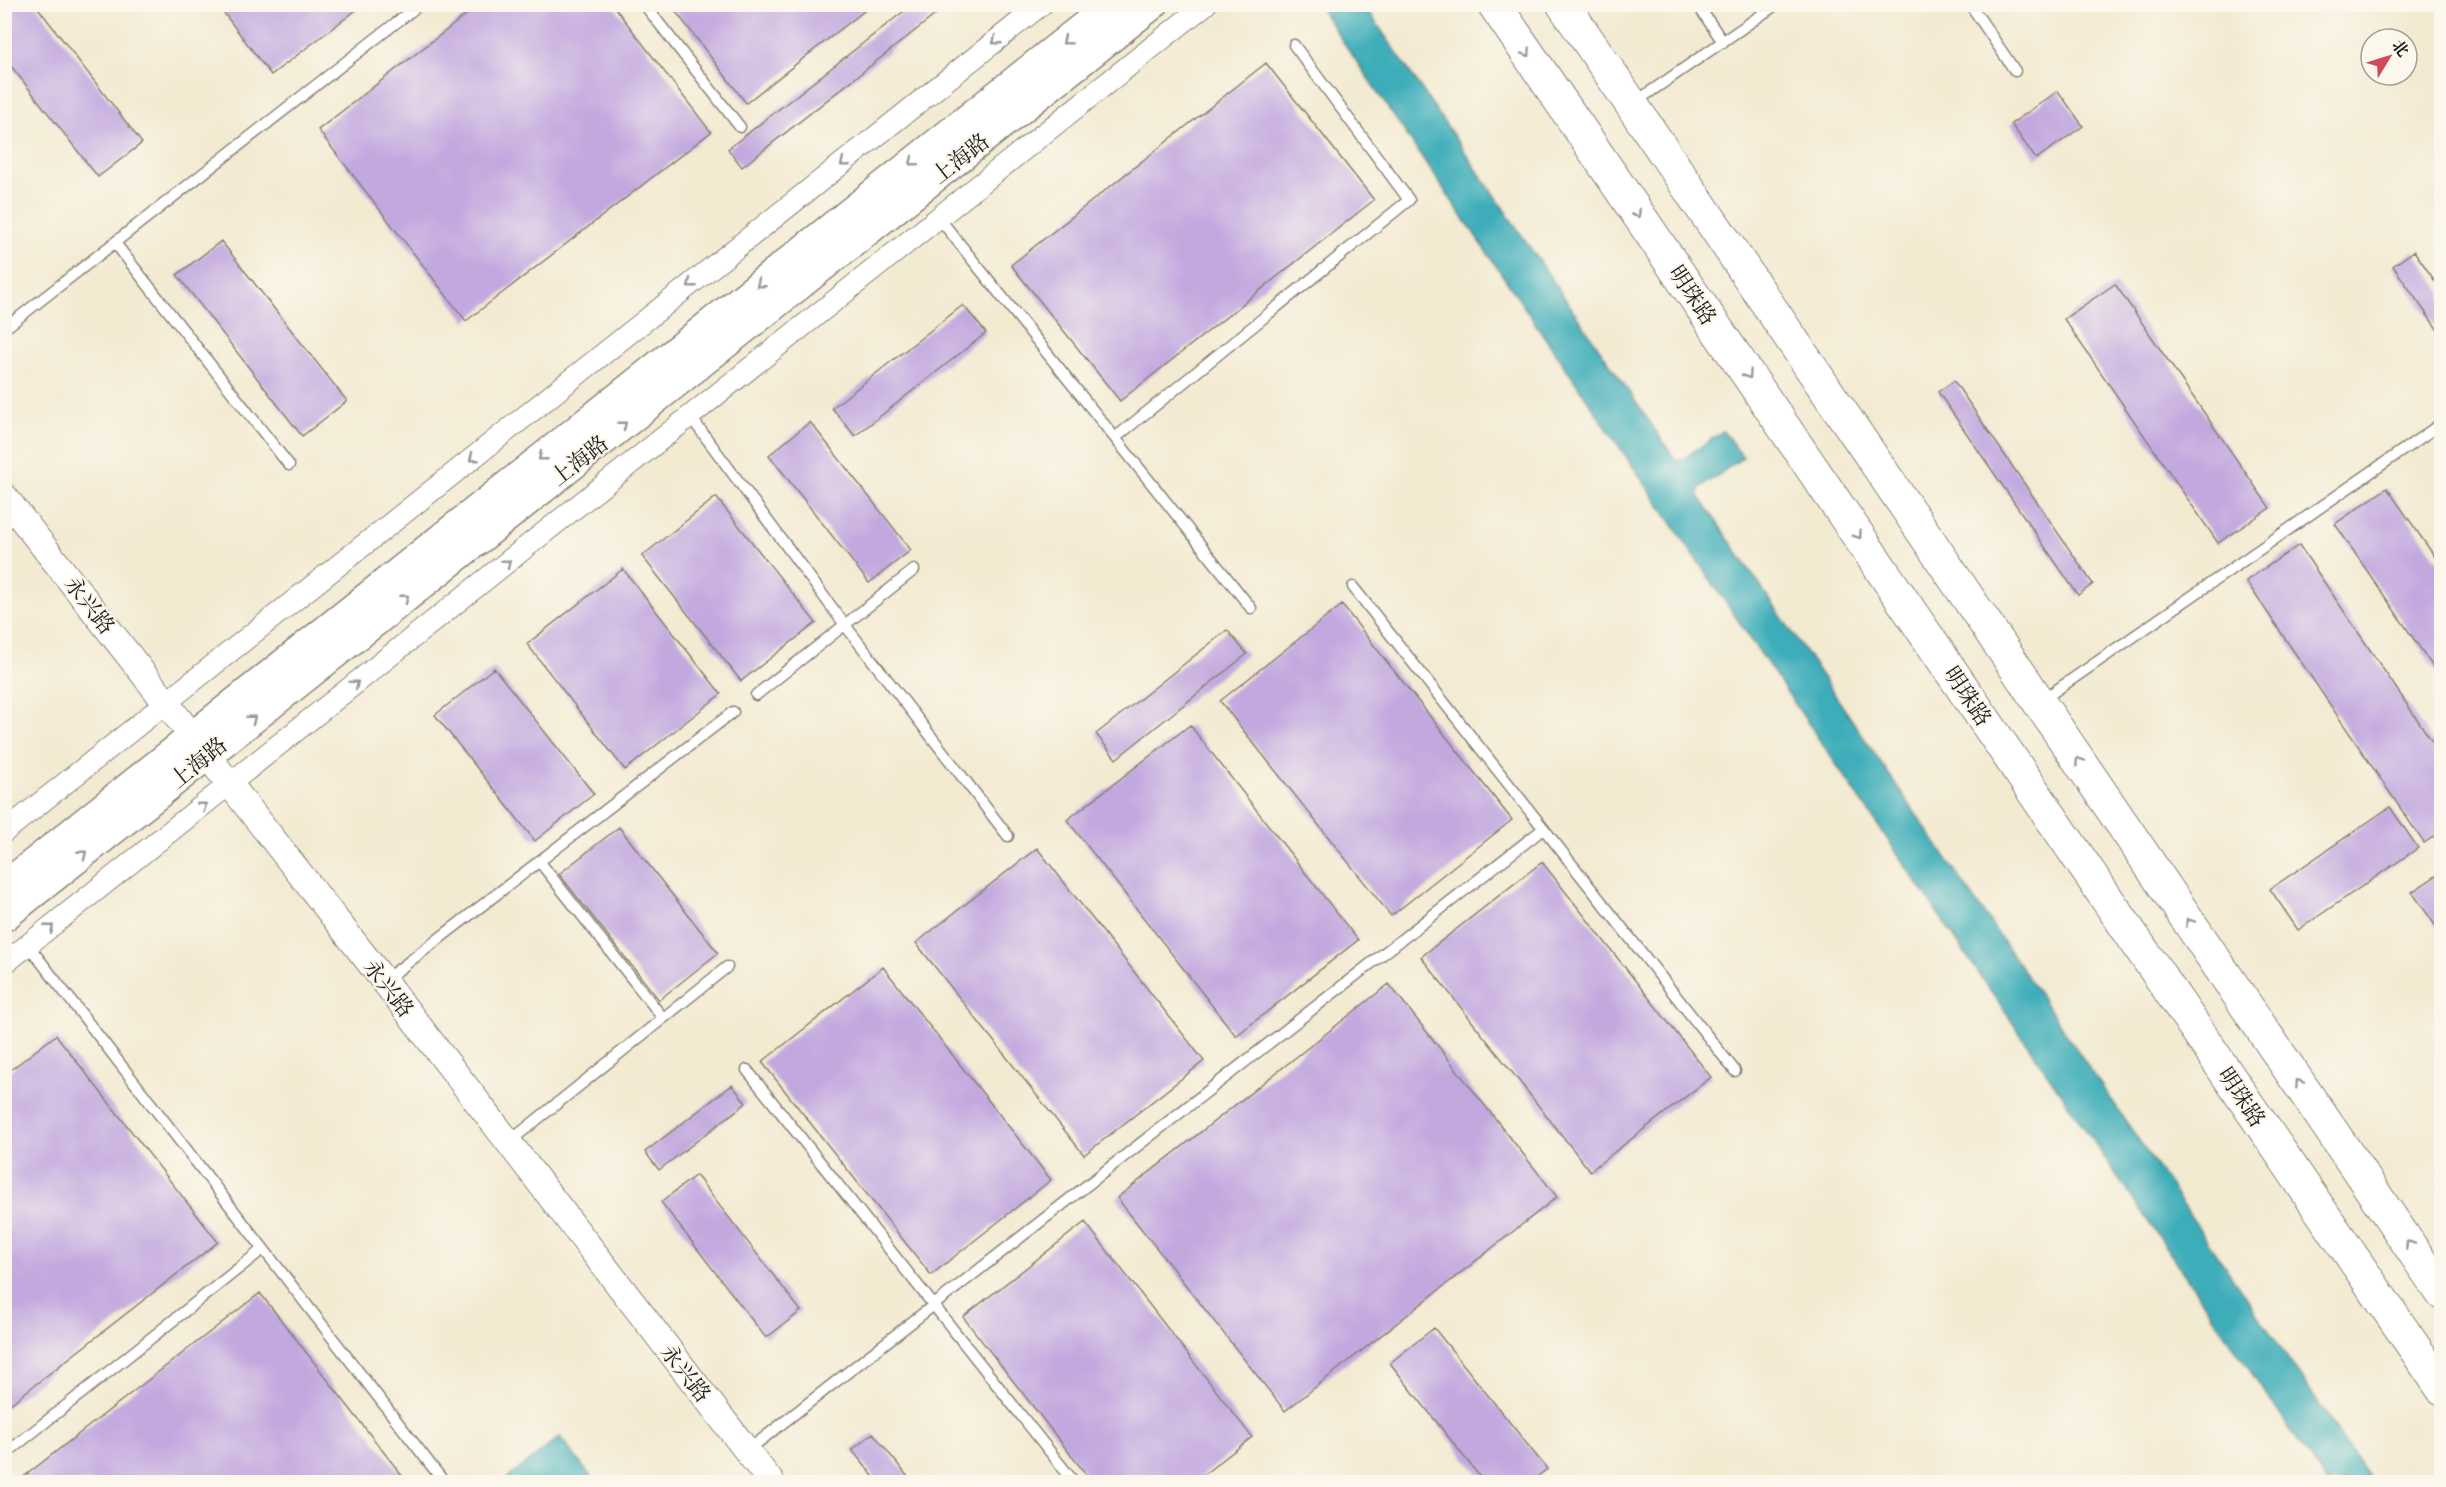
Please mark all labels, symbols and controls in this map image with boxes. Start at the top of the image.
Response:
north arrow [2359,27,2419,87]
one-way arrow [1061,33,1072,44]
one-way arrow [992,34,1003,45]
text: 北 [2388,36,2413,60]
one-way arrow [1520,46,1531,57]
street label: 上海路 [926,127,995,189]
one-way arrow [839,155,850,166]
one-way arrow [909,155,920,166]
one-way arrow [1630,207,1641,218]
street label: 明珠路 [1663,260,1722,330]
one-way arrow [756,276,767,287]
one-way arrow [687,277,698,288]
one-way arrow [1740,368,1751,379]
one-way arrow [617,422,628,433]
street label: 上海路 [545,429,614,491]
one-way arrow [538,450,549,461]
one-way arrow [469,451,480,462]
one-way arrow [1851,529,1862,540]
one-way arrow [501,559,512,570]
street label: 永兴路 [59,571,121,640]
one-way arrow [398,595,409,606]
street label: 明珠路 [1938,661,1997,731]
one-way arrow [348,681,359,692]
one-way arrow [245,716,256,727]
street label: 上海路 [164,731,232,794]
one-way arrow [2076,756,2087,767]
one-way arrow [196,802,207,813]
one-way arrow [76,851,87,862]
one-way arrow [2185,917,2196,928]
one-way arrow [43,924,54,935]
street label: 永兴路 [358,954,420,1023]
street label: 明珠路 [2212,1062,2271,1132]
one-way arrow [2295,1079,2306,1090]
one-way arrow [2404,1240,2416,1250]
street label: 永兴路 [655,1339,717,1408]

